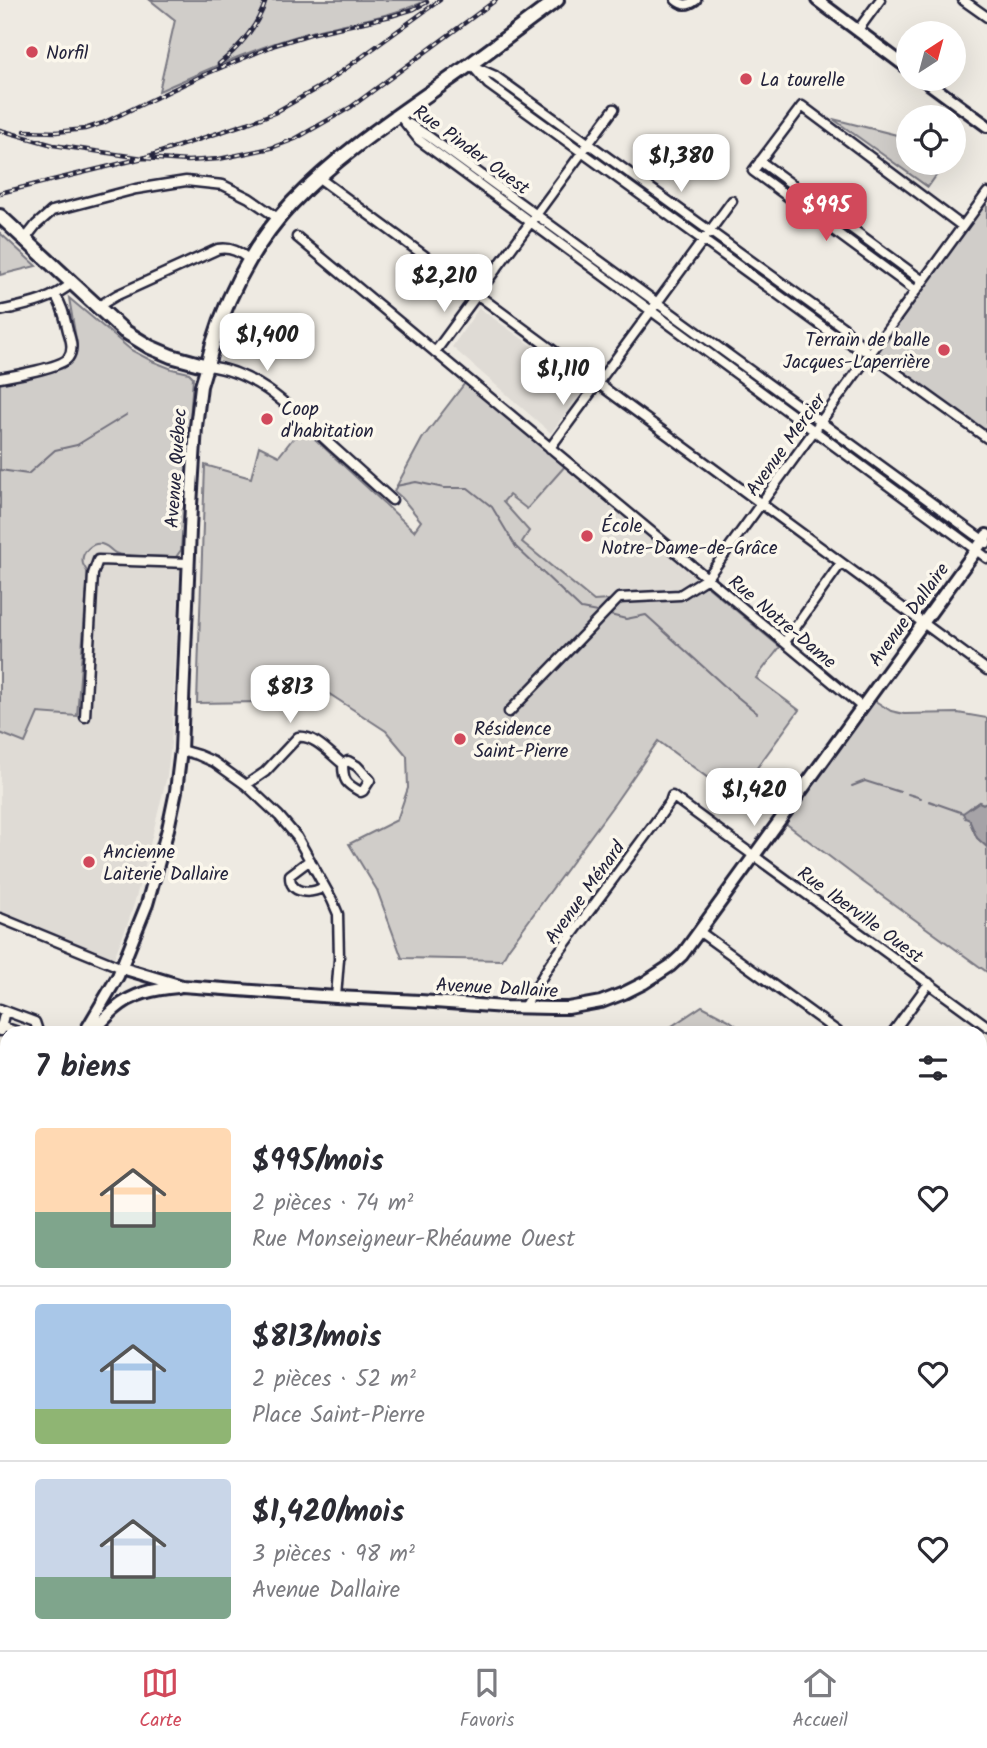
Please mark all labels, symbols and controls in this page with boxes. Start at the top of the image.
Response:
north arrow [896,21,966,91]
map controls [896,21,966,175]
place label: Norfil [46,39,89,69]
marker: Norfil [24,44,40,60]
place label: La tourelle [760,66,845,96]
marker: La tourelle [738,71,754,87]
street label: Rue Pinder Ouest [406,98,536,204]
button: locate [896,105,966,175]
pin: $1,380 [624,134,738,194]
text: $1,380 [649,139,713,175]
pin: $995 [785,184,867,243]
text: $995 [802,188,850,224]
pin: $2,210 [387,254,501,314]
text: $2,210 [411,259,477,295]
pin: $1,400 [210,314,324,373]
text: $1,400 [236,318,298,354]
place label: Terrain de balle Jacques-Laperrière [783,326,930,378]
marker: Terrain de balle Jacques-Laperrière [936,342,952,358]
pin: $1,110 [506,348,620,407]
text: $1,110 [537,352,589,388]
street label: Avenue Mercier [739,386,835,503]
place label: Coop d'habitation [281,395,374,447]
street label: Avenue Québec [158,407,196,529]
marker: Coop d'habitation [259,411,275,427]
place label: École Notre-Dame-de-Grâce [601,512,778,564]
marker: École Notre-Dame-de-Grâce [579,528,595,544]
street label: Avenue Dallaire [862,557,958,673]
street label: Rue Notre-Dame [721,568,843,677]
pin: $813 [249,666,331,725]
text: $813 [267,670,313,706]
place label: Résidence Saint-Pierre [474,715,569,767]
marker: Résidence Saint-Pierre [452,731,468,747]
pin: $1,420 [697,768,811,828]
text: $1,420 [722,773,786,809]
street label: Avenue Ménard [538,835,634,951]
place label: Ancienne Laiterie Dallaire [103,838,229,890]
marker: Ancienne Laiterie Dallaire [81,854,97,870]
street label: Rue Iberville Ouest [790,859,930,972]
street label: Avenue Dallaire [435,971,559,1007]
text: 7 biens [35,1044,131,1092]
icon: filters [914,1049,952,1087]
text: $995/mois [252,1138,384,1186]
icon: home [91,1156,175,1240]
icon: heart [914,1179,952,1217]
text: 2 pièces · 74 m² [252,1186,413,1222]
text: Rue Monseigneur-Rhéaume Ouest [252,1222,575,1258]
text: $813/mois [252,1314,381,1362]
icon: home [91,1332,175,1416]
icon: heart [914,1355,952,1393]
text: 2 pièces · 52 m² [252,1362,416,1398]
text: Place Saint-Pierre [252,1398,425,1434]
text: $1,420/mois [252,1489,404,1537]
icon: home [91,1507,175,1591]
icon: heart [914,1530,952,1568]
text: 3 pièces · 98 m² [252,1537,415,1573]
text: Avenue Dallaire [252,1573,400,1609]
tab: Carte [139,1664,182,1736]
tab: Favoris [460,1664,514,1736]
tab: Accueil [793,1664,848,1736]

